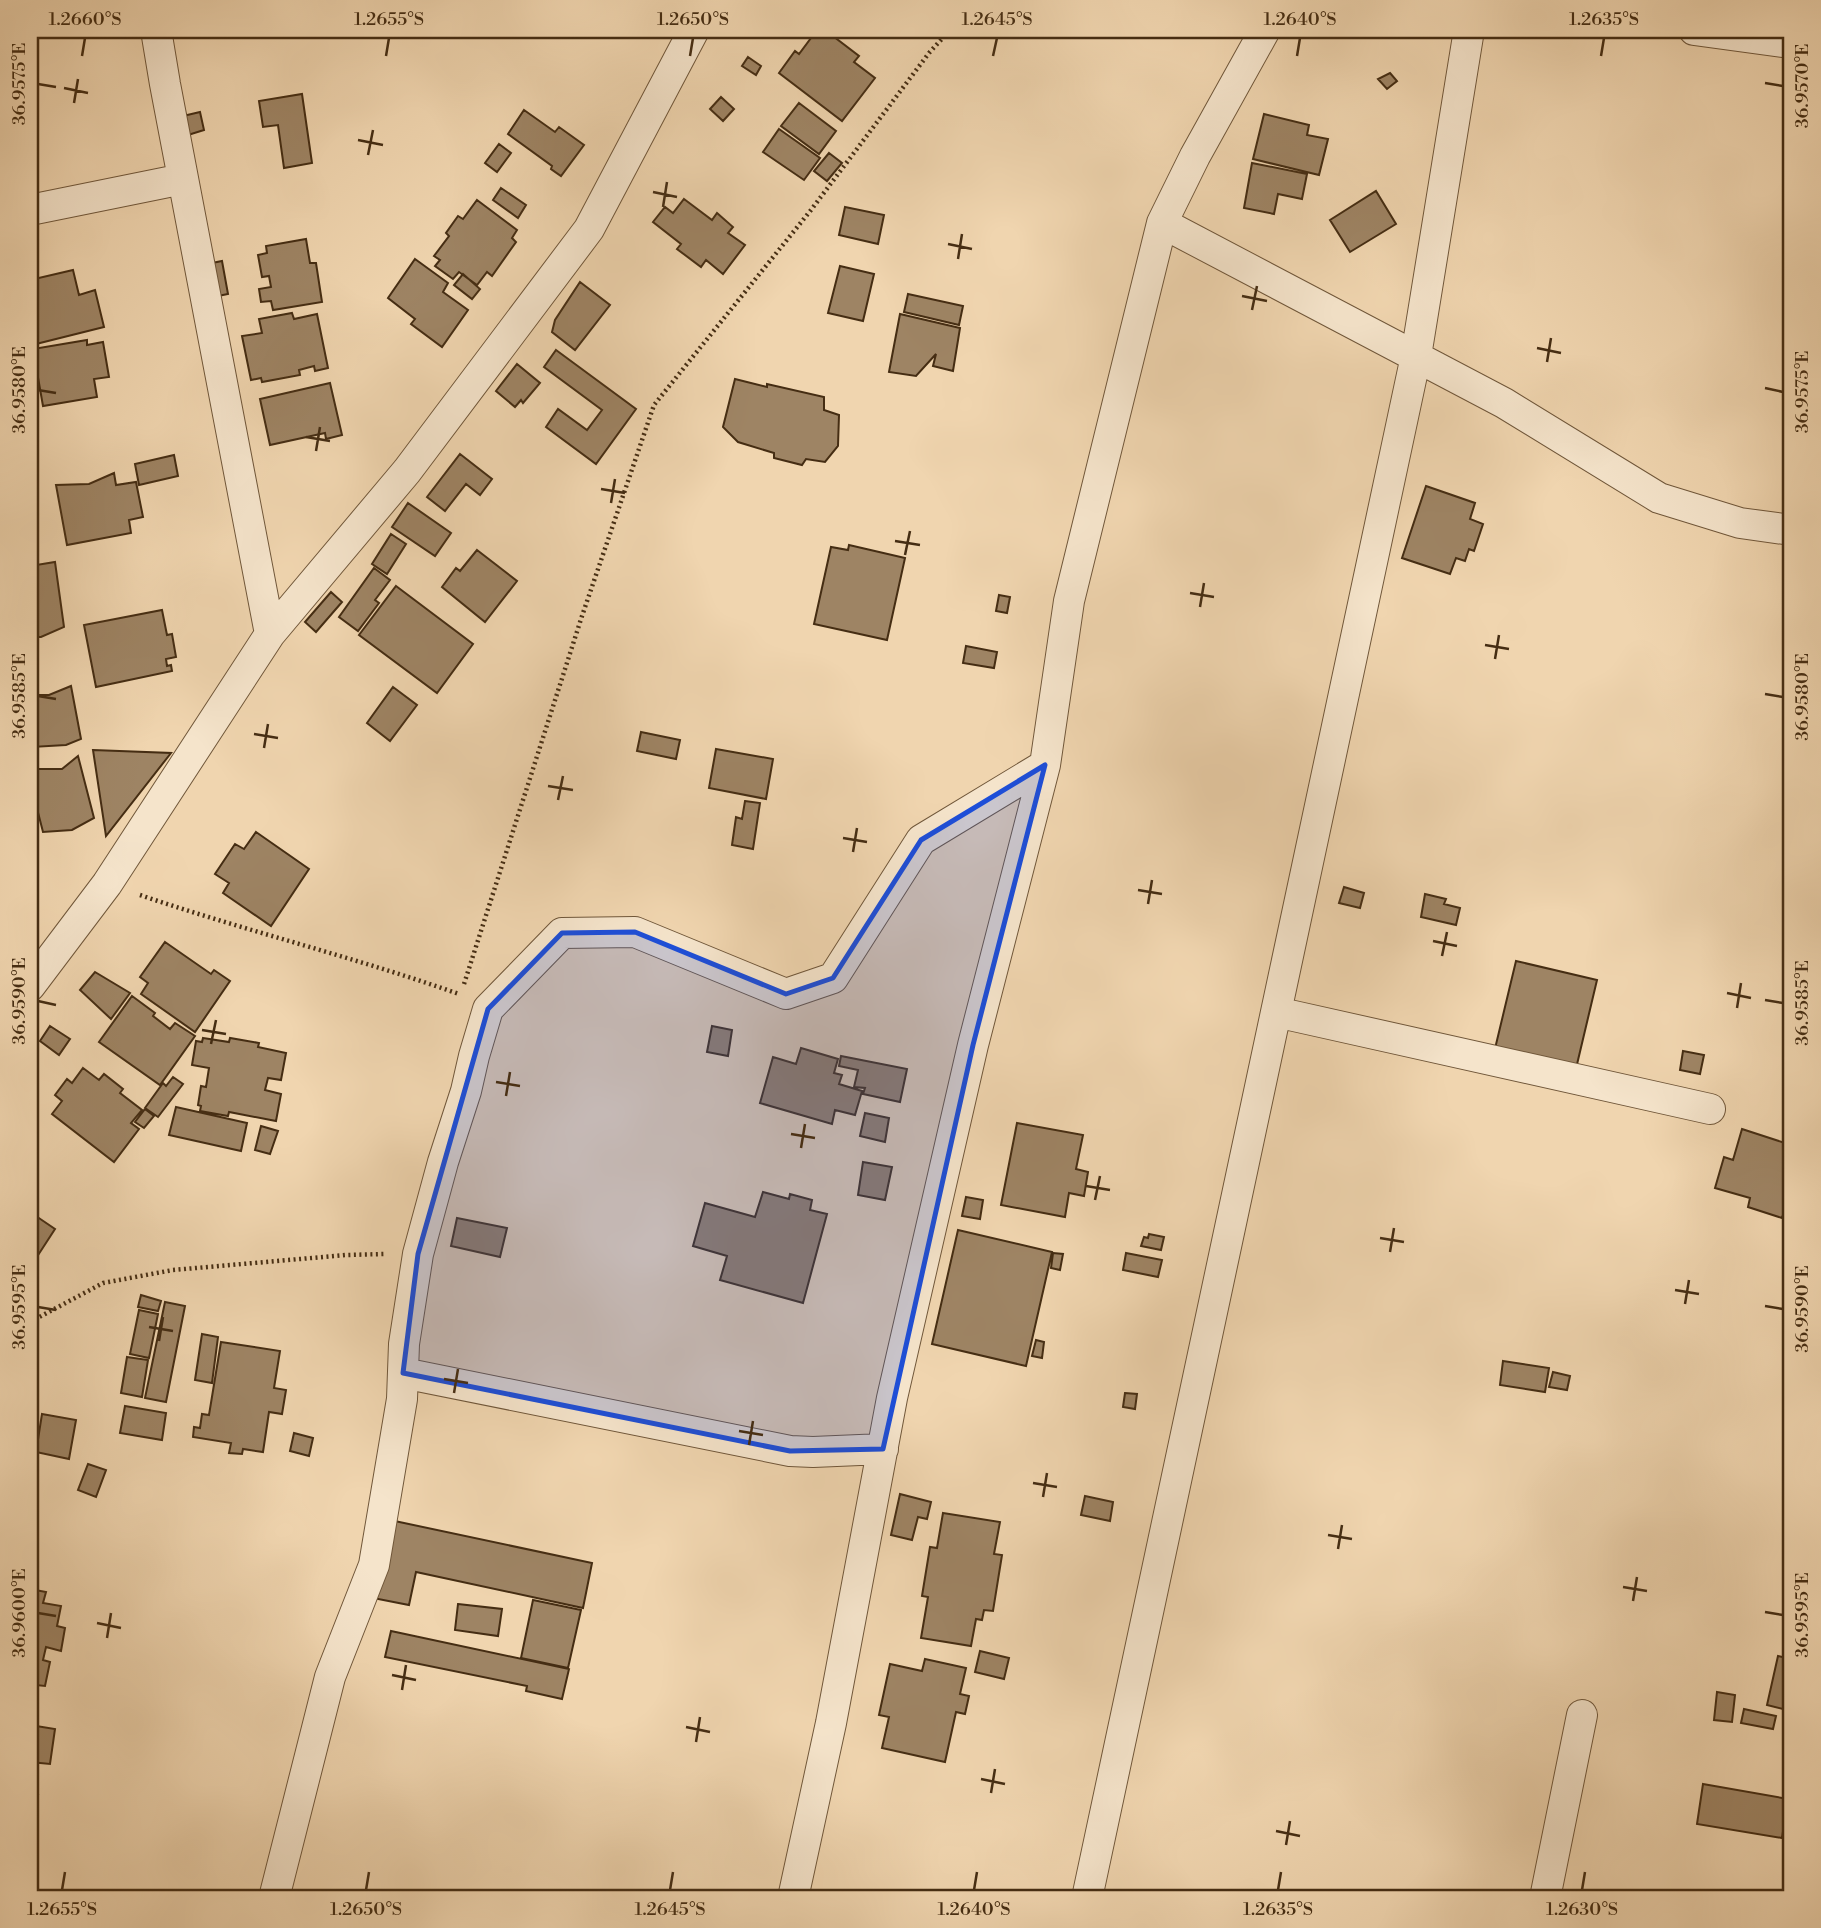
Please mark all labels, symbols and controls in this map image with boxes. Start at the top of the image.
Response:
text: 1.2660°S [49,8,122,31]
text: 1.2655°S [354,8,424,31]
text: 1.2650°S [657,8,729,31]
text: 1.2645°S [961,8,1033,31]
text: 1.2640°S [1263,8,1337,31]
text: 1.2635°S [1569,8,1639,31]
text: 36.9575°E [8,43,31,125]
text: 36.9570°E [1791,44,1814,128]
text: 36.9580°E [8,346,31,434]
text: 36.9575°E [1791,351,1814,433]
text: 36.9585°E [8,653,31,739]
text: 36.9580°E [1791,653,1814,741]
text: 36.9590°E [8,957,31,1045]
text: 36.9585°E [1791,960,1814,1046]
text: 36.9595°E [8,1264,31,1350]
text: 36.9590°E [1791,1265,1814,1353]
text: 36.9600°E [8,1568,31,1658]
text: 36.9595°E [1791,1572,1814,1658]
text: 1.2655°S [27,1898,97,1921]
text: 1.2650°S [330,1898,402,1921]
text: 1.2645°S [634,1898,706,1921]
text: 1.2640°S [937,1898,1011,1921]
text: 1.2635°S [1243,1898,1313,1921]
text: 1.2630°S [1546,1898,1618,1921]

